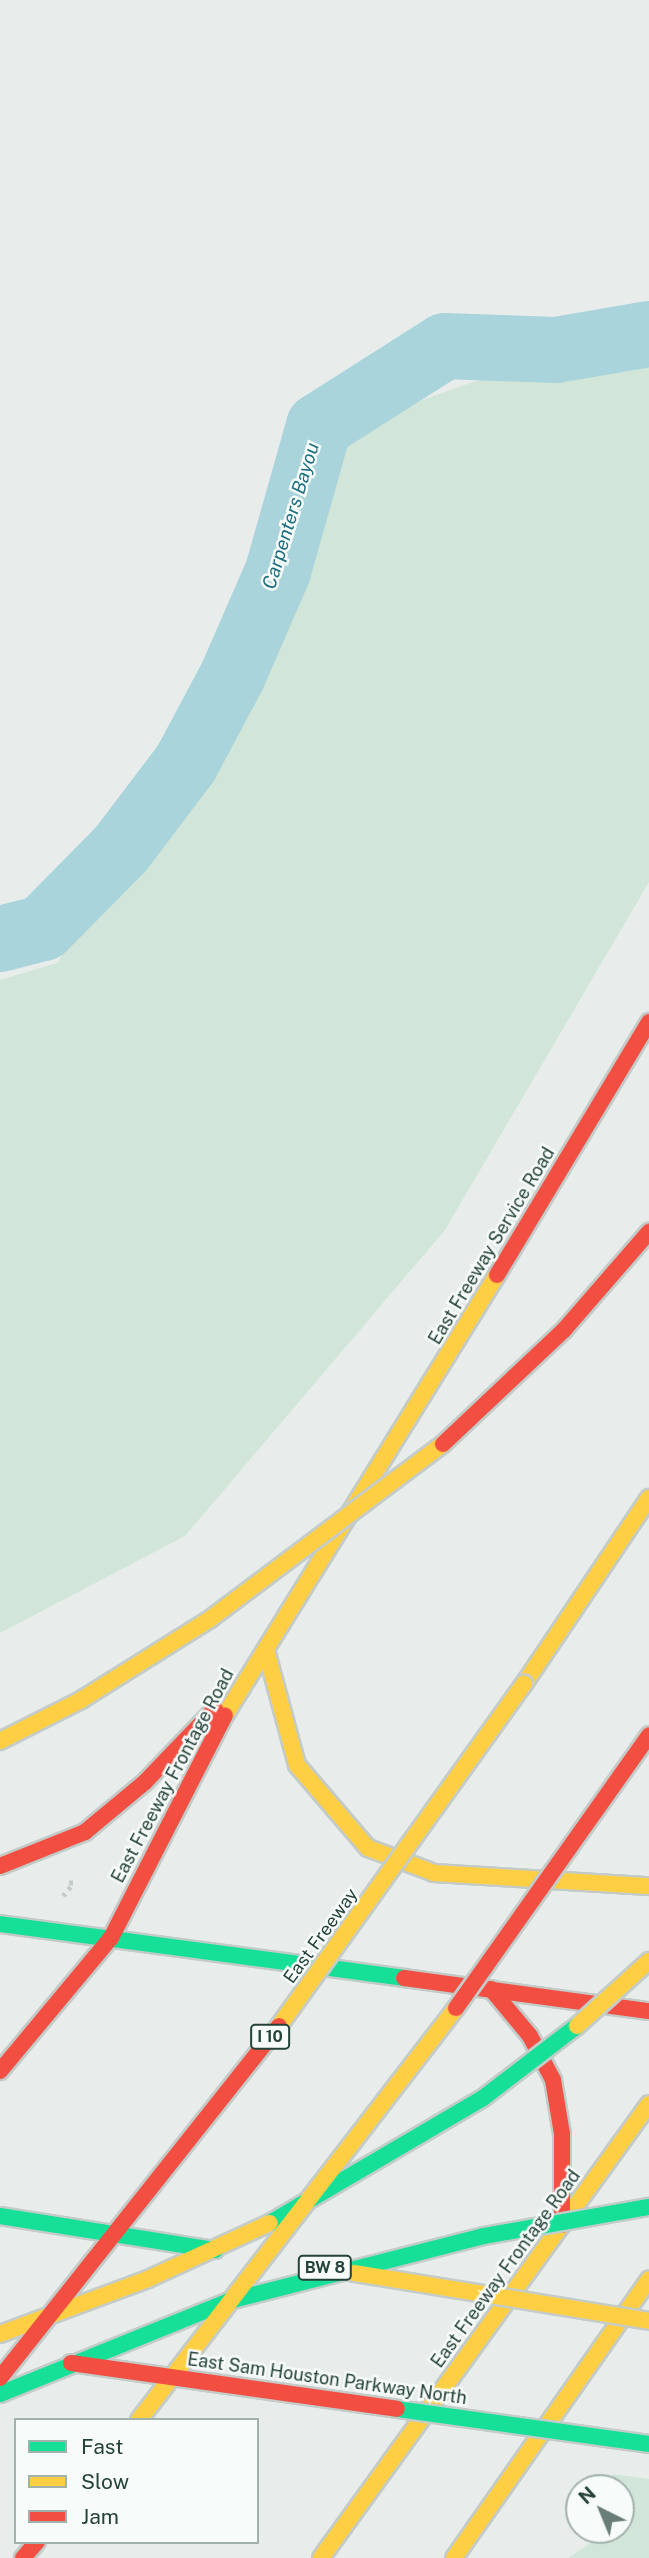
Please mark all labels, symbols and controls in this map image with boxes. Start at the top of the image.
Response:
water label: Carpenters Bayou [258,440,324,592]
street label: East Freeway Service Road [424,1143,560,1349]
street label: East Freeway Frontage Road [107,1665,239,1887]
street label: East Freeway [279,1884,363,1988]
road number: I 10 [249,2024,291,2050]
street label: East Freeway Frontage Road [427,2166,585,2372]
road number: BW 8 [297,2256,353,2280]
street label: East Sam Houston Parkway North [186,2349,468,2409]
legend [14,2418,259,2544]
text: Fast [81,2434,123,2459]
text: Slow [81,2469,129,2494]
north arrow [565,2474,635,2544]
text: N [574,2482,600,2508]
text: Jam [81,2504,119,2529]

